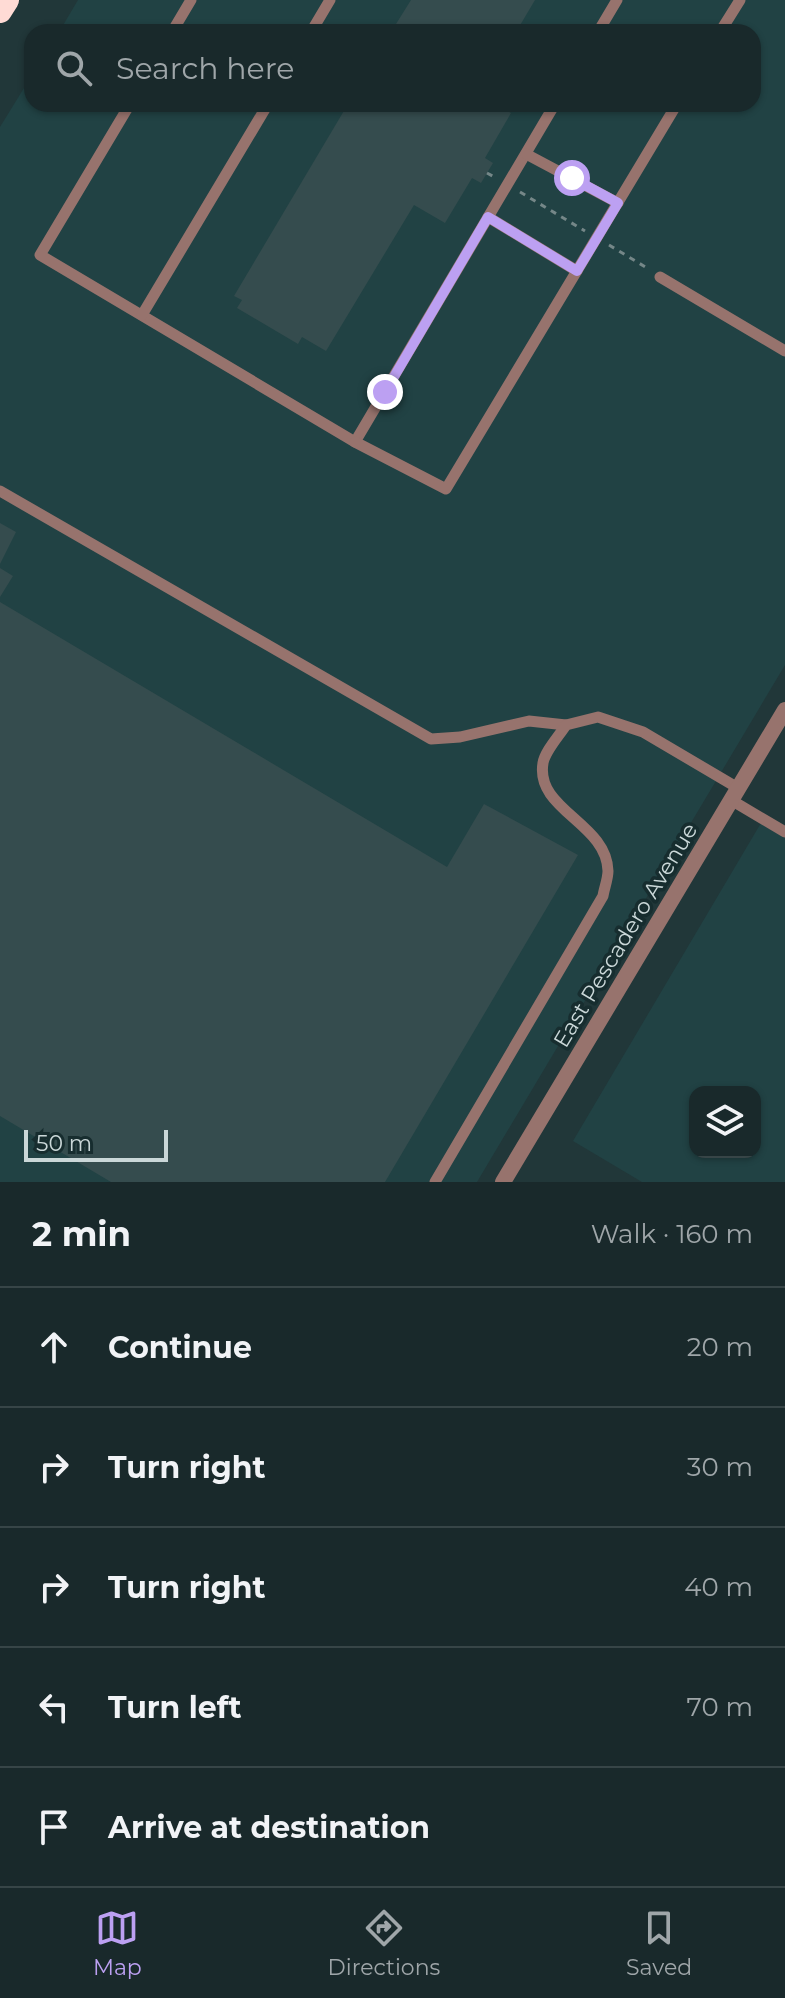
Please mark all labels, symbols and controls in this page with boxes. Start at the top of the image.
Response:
search box [24,24,761,112]
icon: search [52,46,96,90]
text: Search here [116,50,294,87]
route start [554,160,590,196]
route end [367,374,403,410]
street label: East Pescadero Avenue [548,818,703,1052]
map controls [689,1086,761,1158]
button: layers [689,1086,761,1158]
scale bar [24,1126,168,1162]
text: 50 m [36,1130,92,1157]
text: 2 min [32,1213,131,1255]
text: Walk · 160 m [591,1218,753,1250]
icon: ahead [32,1325,76,1369]
text: Continue [108,1329,252,1366]
text: 20 m [687,1331,753,1363]
icon: right [32,1445,76,1489]
text: Turn right [108,1449,265,1486]
text: 30 m [687,1451,753,1483]
icon: right [32,1565,76,1609]
text: Turn right [108,1569,265,1606]
text: 40 m [684,1571,753,1603]
icon: left [32,1685,76,1729]
text: Turn left [108,1689,241,1726]
text: 70 m [687,1691,753,1723]
icon: arrive [32,1805,76,1849]
text: Arrive at destination [108,1809,430,1846]
tab: Map [93,1906,142,1981]
tab: Directions [328,1906,440,1981]
tab: Saved [626,1906,692,1981]

